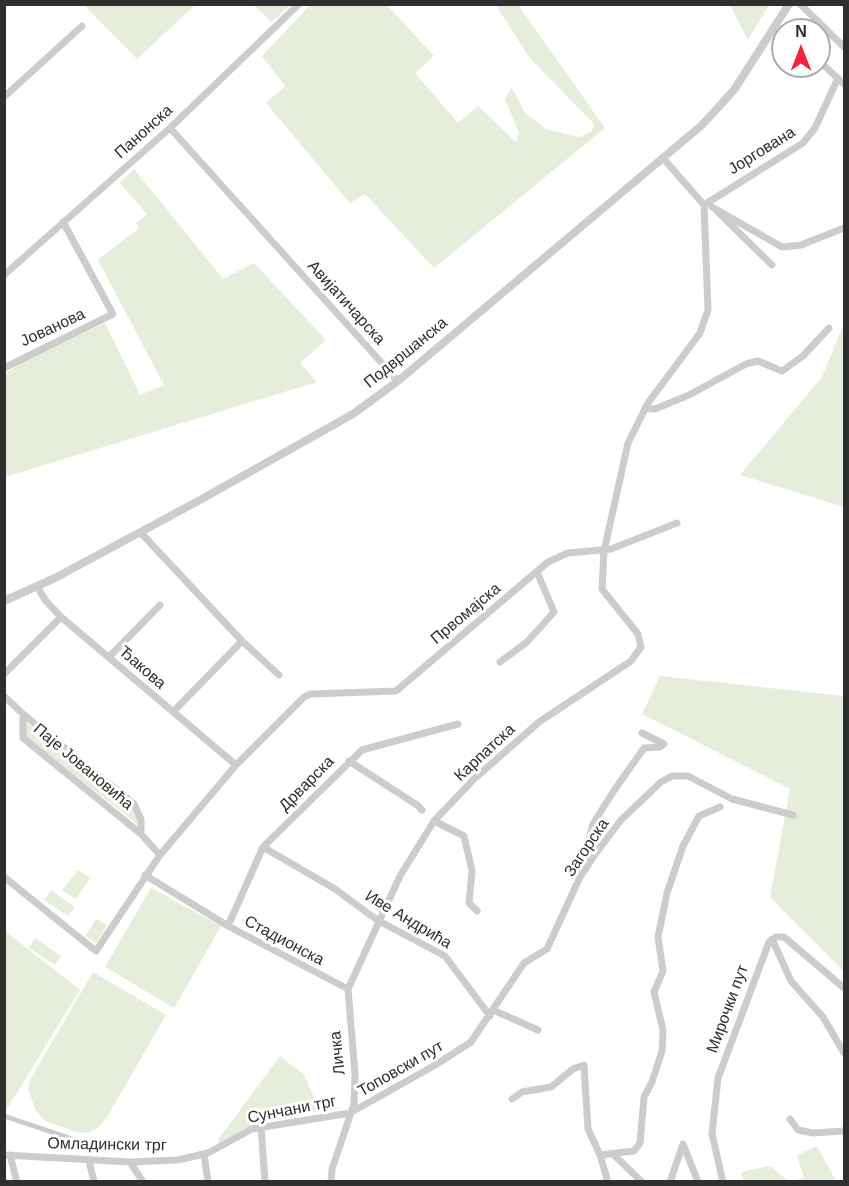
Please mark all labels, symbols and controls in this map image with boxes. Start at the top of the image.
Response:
north arrow [771,18,831,78]
text: N [795,23,807,40]
street label: Панонска [111,101,177,163]
street label: Јоргована [725,123,799,179]
street label: Авијатичарска [303,257,389,349]
street label: Јованова [18,305,88,351]
street label: Подвршанска [360,314,452,392]
street label: Првомајска [427,579,505,649]
street label: Ђакова [115,642,169,694]
street label: Паје Јовановића [29,720,137,814]
street label: Карпатска [451,720,519,786]
street label: Дрварска [275,752,339,816]
street label: Загорска [561,815,613,881]
street label: Иве Андрића [361,887,455,953]
street label: Стадионска [241,912,327,970]
street label: Мирочки пут [703,962,753,1056]
street label: Личка [326,1030,350,1076]
street label: Топовски пут [355,1037,447,1101]
street label: Сунчани трг [246,1092,338,1128]
street label: Омладински трг [47,1134,167,1156]

